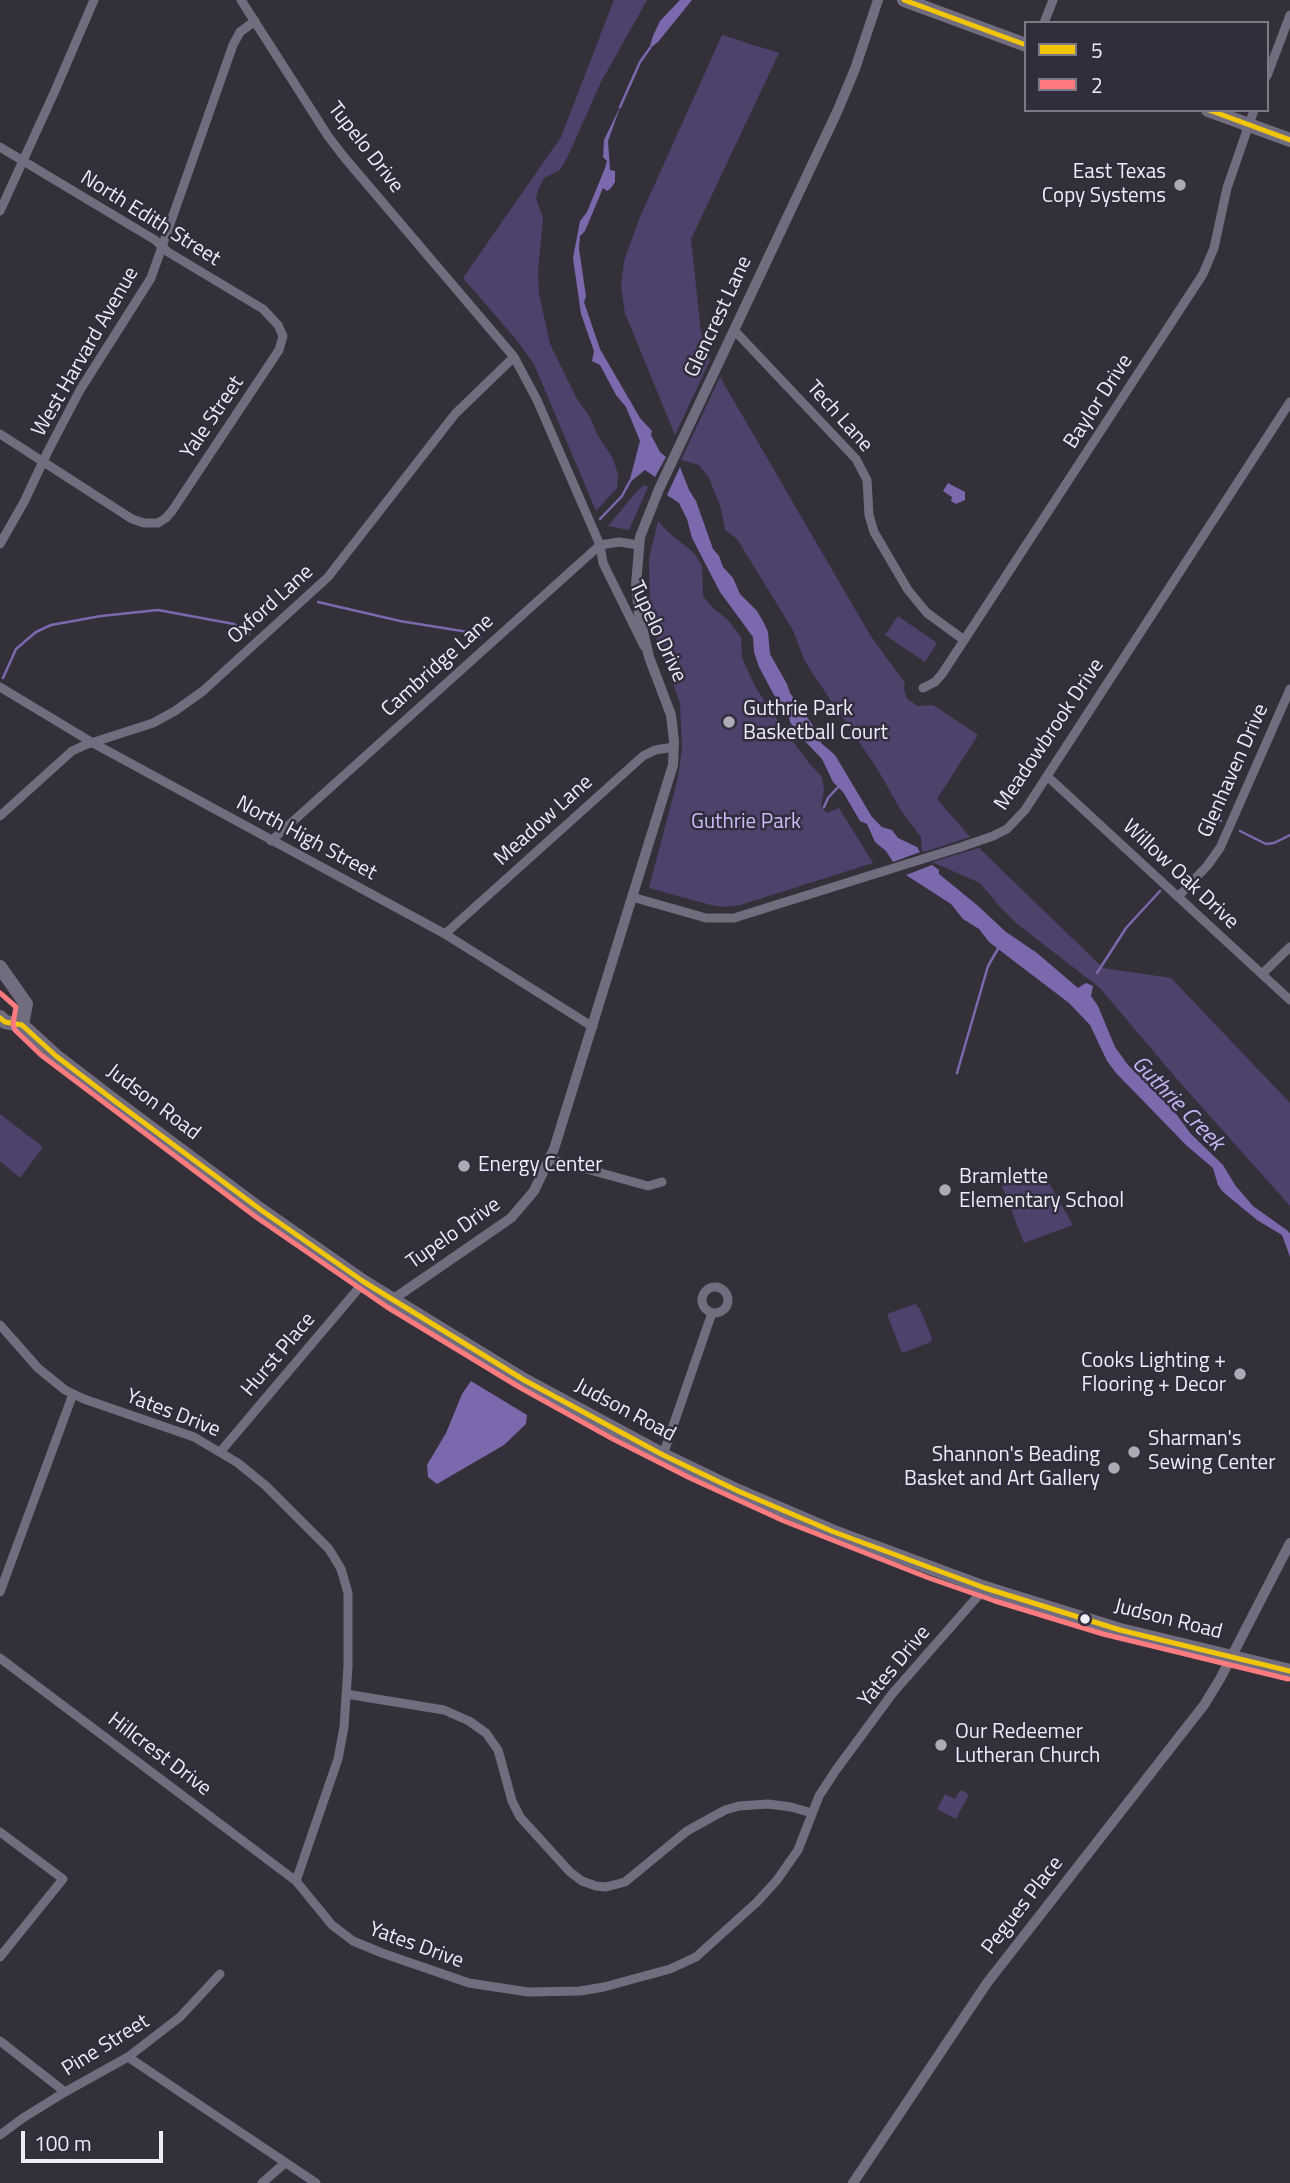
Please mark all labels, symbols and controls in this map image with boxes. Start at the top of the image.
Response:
legend [1024,21,1269,112]
text: 5 [1091,34,1103,66]
text: 2 [1091,69,1103,101]
street label: Tupelo Drive [322,97,408,199]
place label: East Texas Copy Systems [1042,160,1166,210]
street label: North Edith Street [75,166,225,272]
marker: East Texas Copy Systems [1172,177,1188,193]
street label: Glencrest Lane [680,252,758,382]
street label: West Harvard Avenue [27,263,145,441]
street label: Baylor Drive [1059,350,1139,454]
street label: Yale Street [176,372,250,464]
street label: Tech Lane [800,376,878,458]
street label: Oxford Lane [223,560,319,650]
street label: Tupelo Drive [623,577,691,687]
street label: Cambridge Lane [377,609,499,723]
street label: Meadowbrook Drive [990,654,1110,816]
place label: Guthrie Park Basketball Court [743,697,888,747]
street label: Glenhaven Drive [1193,700,1275,842]
marker: Guthrie Park Basketball Court [721,714,737,730]
street label: Meadow Lane [490,770,598,872]
street label: North High Street [232,791,380,887]
park label: Guthrie Park [691,810,801,836]
street label: Willow Oak Drive [1117,815,1243,935]
water label: Guthrie Creek [1125,1051,1229,1157]
street label: Judson Road [101,1060,205,1146]
place label: Energy Center [478,1153,602,1179]
marker: Energy Center [456,1158,472,1174]
place label: Bramlette Elementary School [959,1165,1124,1215]
marker: Bramlette Elementary School [937,1182,953,1198]
street label: Tupelo Drive [402,1193,506,1275]
street label: Hurst Place [237,1308,321,1402]
place label: Cooks Lighting + Flooring + Decor [1081,1349,1226,1399]
marker: Cooks Lighting + Flooring + Decor [1232,1366,1248,1382]
street label: Judson Road [570,1374,680,1448]
street label: Yates Drive [122,1385,224,1443]
place label: Sharman's Sewing Center [1148,1427,1275,1477]
place label: Shannon's Beading Basket and Art Gallery [904,1443,1100,1493]
marker: Sharman's Sewing Center [1126,1444,1142,1460]
marker: Shannon's Beading Basket and Art Gallery [1106,1460,1122,1476]
street label: Judson Road [1111,1594,1225,1646]
unlabelled marker [1078,1612,1092,1626]
street label: Yates Drive [854,1621,936,1713]
street label: Hillcrest Drive [102,1708,216,1802]
place label: Our Redeemer Lutheran Church [955,1720,1100,1770]
marker: Our Redeemer Lutheran Church [933,1737,949,1753]
street label: Pegues Place [977,1852,1069,1960]
street label: Yates Drive [365,1917,467,1975]
street label: Pine Street [58,2009,154,2083]
scale bar [24,2116,166,2160]
text: 100 m [34,2127,91,2159]

